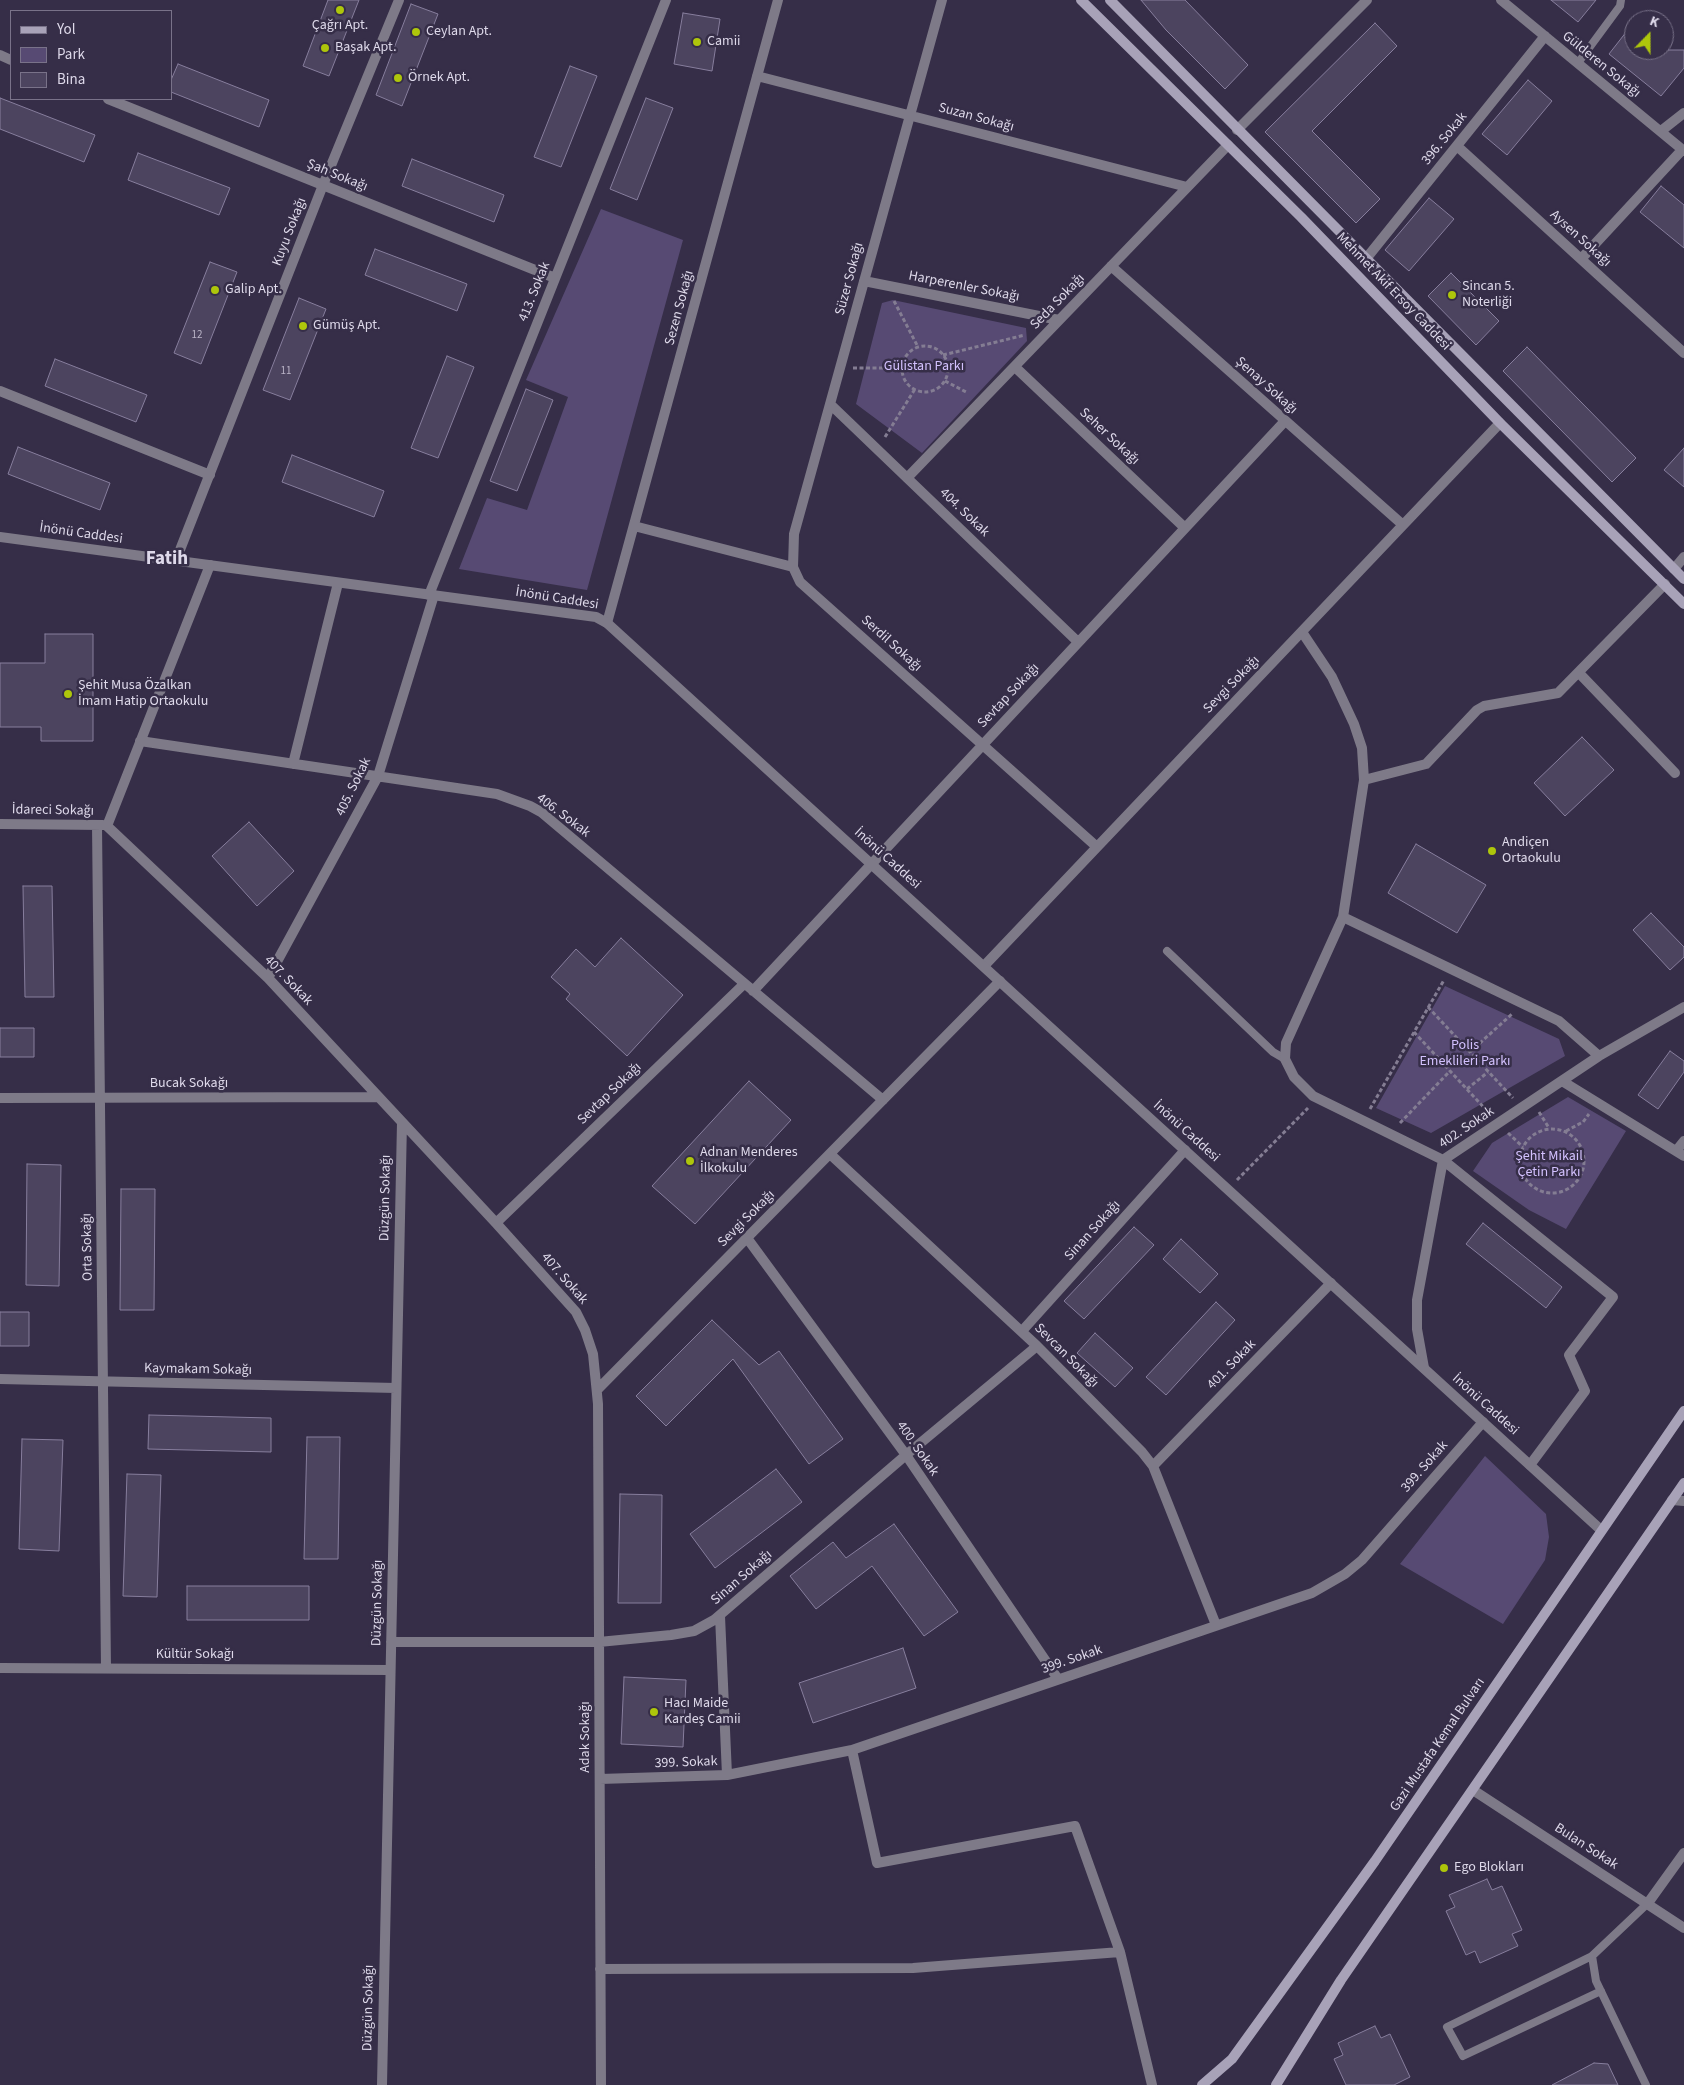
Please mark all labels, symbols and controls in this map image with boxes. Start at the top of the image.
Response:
marker: Çağrı Apt. [334,4,346,16]
legend [10,10,172,100]
north arrow [1624,10,1674,60]
text: K [1647,11,1662,33]
place label: Çağrı Apt. [312,18,368,34]
text: Yol [57,19,75,40]
place label: Ceylan Apt. [426,24,492,40]
marker: Ceylan Apt. [410,26,422,38]
street label: Gülderen Sokağı [1558,28,1644,102]
place label: Camii [707,34,741,50]
marker: Camii [691,36,703,48]
place label: Başak Apt. [335,40,396,56]
marker: Başak Apt. [319,42,331,54]
text: Park [57,44,85,65]
text: Bina [57,69,85,90]
place label: Örnek Apt. [408,70,470,86]
marker: Örnek Apt. [392,72,404,84]
street label: Suzan Sokağı [936,100,1016,136]
street label: 396. Sokak [1419,109,1471,169]
street label: Şah Sokağı [304,156,370,196]
street label: Kuyu Sokağı [269,195,311,269]
street label: Aysen Sokağı [1546,207,1614,271]
street label: Mehmet Akif Ersoy Caddesi [1332,230,1454,354]
street label: Süzer Sokağı [832,241,868,317]
street label: 413. Sokak [515,260,555,324]
street label: Harperenler Sokağı [907,268,1021,306]
street label: Sezen Sokağı [662,269,698,347]
street label: Seda Sokağı [1027,270,1089,334]
place label: Sincan 5. Noterliği [1462,279,1515,312]
place label: Galip Apt. [225,282,282,298]
marker: Galip Apt. [209,284,221,296]
marker: Sincan 5. Noterliği [1446,289,1458,301]
place label: Gümüş Apt. [313,318,381,334]
marker: Gümüş Apt. [297,320,309,332]
house number: 12 [192,329,202,343]
street label: Şenay Sokağı [1231,354,1301,418]
park label: Gülistan Parkı [884,359,964,375]
house number: 11 [281,365,291,379]
street label: Seher Sokağı [1075,405,1143,469]
street label: 404. Sokak [936,485,992,541]
street label: İnönü Caddesi [38,520,124,548]
district label: Fatih [146,549,188,571]
street label: İnönü Caddesi [514,584,600,614]
street label: Serdil Sokağı [857,612,925,676]
street label: Sevgi Sokağı [1200,653,1264,717]
street label: Sevtap Sokağı [975,660,1043,732]
place label: Şehit Musa Özalkan İmam Hatip Ortaokulu [78,678,208,710]
marker: Şehit Musa Özalkan İmam Hatip Ortaokulu [62,688,74,700]
street label: 405. Sokak [333,755,375,819]
street label: 406. Sokak [533,790,593,842]
street label: İdareci Sokağı [12,802,94,820]
street label: İnönü Caddesi [850,825,924,893]
place label: Andiçen Ortaokulu [1502,835,1561,868]
marker: Andiçen Ortaokulu [1486,845,1498,857]
street label: 407. Sokak [260,953,316,1009]
park label: Polis Emeklileri Parkı [1419,1038,1511,1070]
street label: Sevtap Sokağı [574,1059,646,1129]
street label: Bucak Sokağı [150,1076,228,1092]
street label: İnönü Caddesi [1149,1098,1223,1166]
street label: 402. Sokak [1436,1103,1498,1153]
place label: Adnan Menderes İlkokulu [700,1145,798,1178]
park label: Şehit Mikail Çetin Parkı [1515,1149,1583,1182]
street label: Düzgün Sokağı [377,1155,395,1241]
marker: Adnan Menderes İlkokulu [684,1155,696,1167]
street label: Sevgi Sokağı [715,1187,779,1251]
street label: Sinan Sokağı [1061,1197,1125,1265]
street label: Orta Sokağı [79,1213,97,1281]
street label: 407. Sokak [537,1250,591,1308]
street label: Sevcan Sokağı [1030,1320,1102,1392]
street label: 401. Sokak [1204,1337,1260,1393]
street label: Kaymakam Sokağı [144,1361,252,1379]
street label: İnönü Caddesi [1448,1371,1522,1439]
street label: 400. Sokak [892,1418,942,1480]
street label: 399. Sokak [1398,1438,1452,1496]
street label: Sinan Sokağı [708,1547,776,1609]
street label: Düzgün Sokağı [369,1560,387,1646]
street label: 399. Sokak [1039,1642,1105,1678]
street label: Kültür Sokağı [156,1647,234,1663]
street label: Gazi Mustafa Kemal Bulvarı [1387,1675,1489,1815]
place label: Hacı Maide Kardeş Camii [664,1696,741,1728]
street label: Adak Sokağı [578,1701,594,1773]
marker: Hacı Maide Kardeş Camii [648,1706,660,1718]
street label: 399. Sokak [654,1754,718,1772]
street label: Bulan Sokak [1551,1820,1621,1874]
place label: Ego Blokları [1454,1860,1524,1876]
marker: Ego Blokları [1438,1862,1450,1874]
street label: Düzgün Sokağı [360,1965,378,2051]

